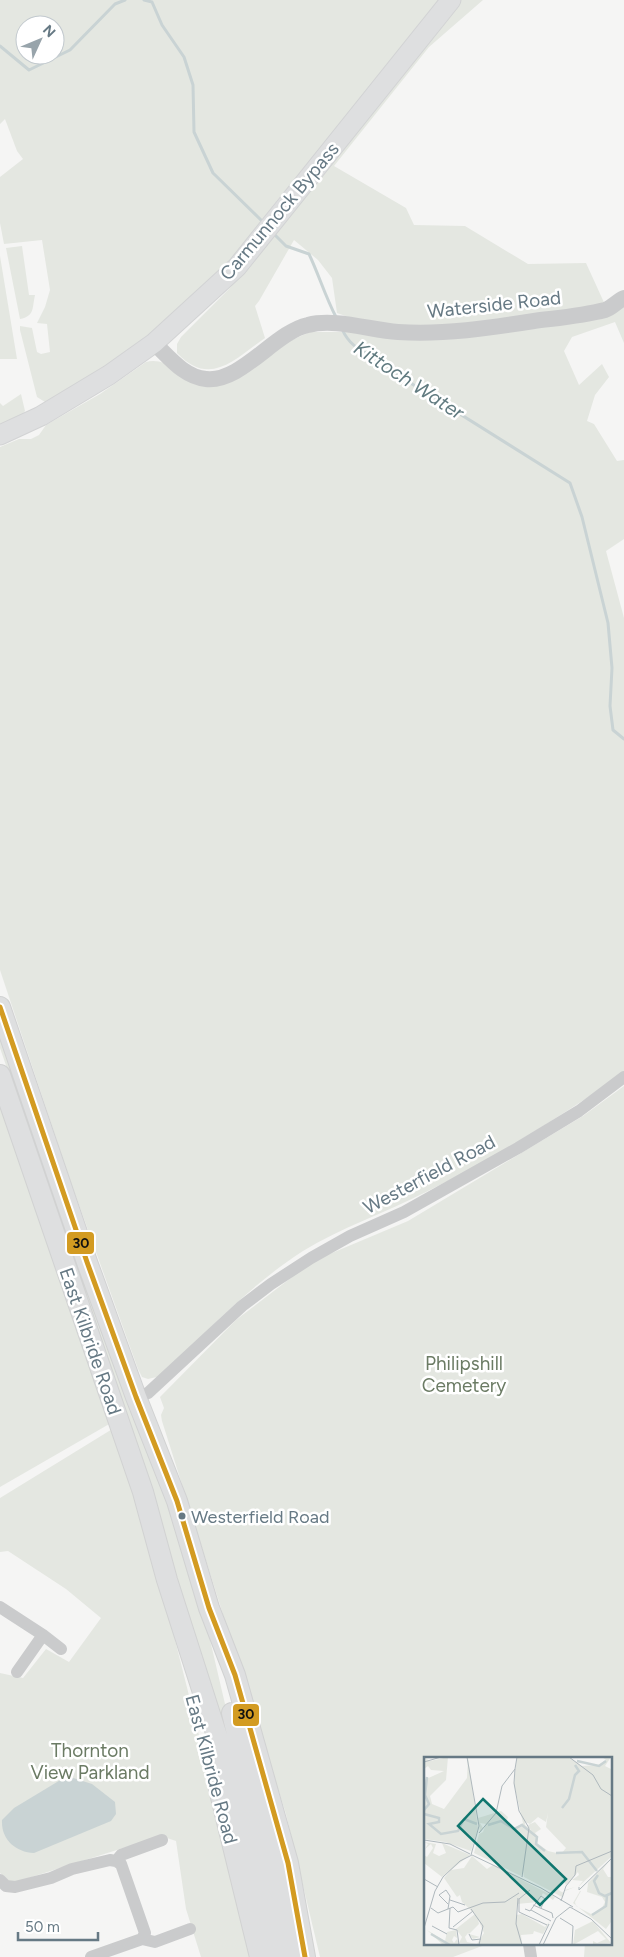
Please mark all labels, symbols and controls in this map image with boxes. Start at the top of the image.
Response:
north arrow [15,15,65,65]
text: N [39,22,59,41]
street label: Carmunnock Bypass [215,137,344,285]
street label: Waterside Road [426,286,562,323]
water label: Kittoch Water [349,336,470,425]
street label: Westerfield Road [359,1130,499,1219]
line badge: 30 [66,1231,95,1255]
text: 30 [73,1235,89,1252]
street label: East Kilbride Road [55,1265,126,1418]
park label: Philipshill Cemetery [422,1352,506,1397]
place label: Westerfield Road [191,1506,329,1528]
marker: Westerfield Road [177,1511,187,1521]
street label: East Kilbride Road [181,1692,243,1846]
line badge: 30 [232,1703,260,1727]
text: 30 [238,1706,254,1723]
park label: Thornton View Parkland [30,1739,150,1784]
inset map [424,1757,612,1944]
scale bar [18,1910,98,1942]
text: 50 m [25,1918,60,1936]

